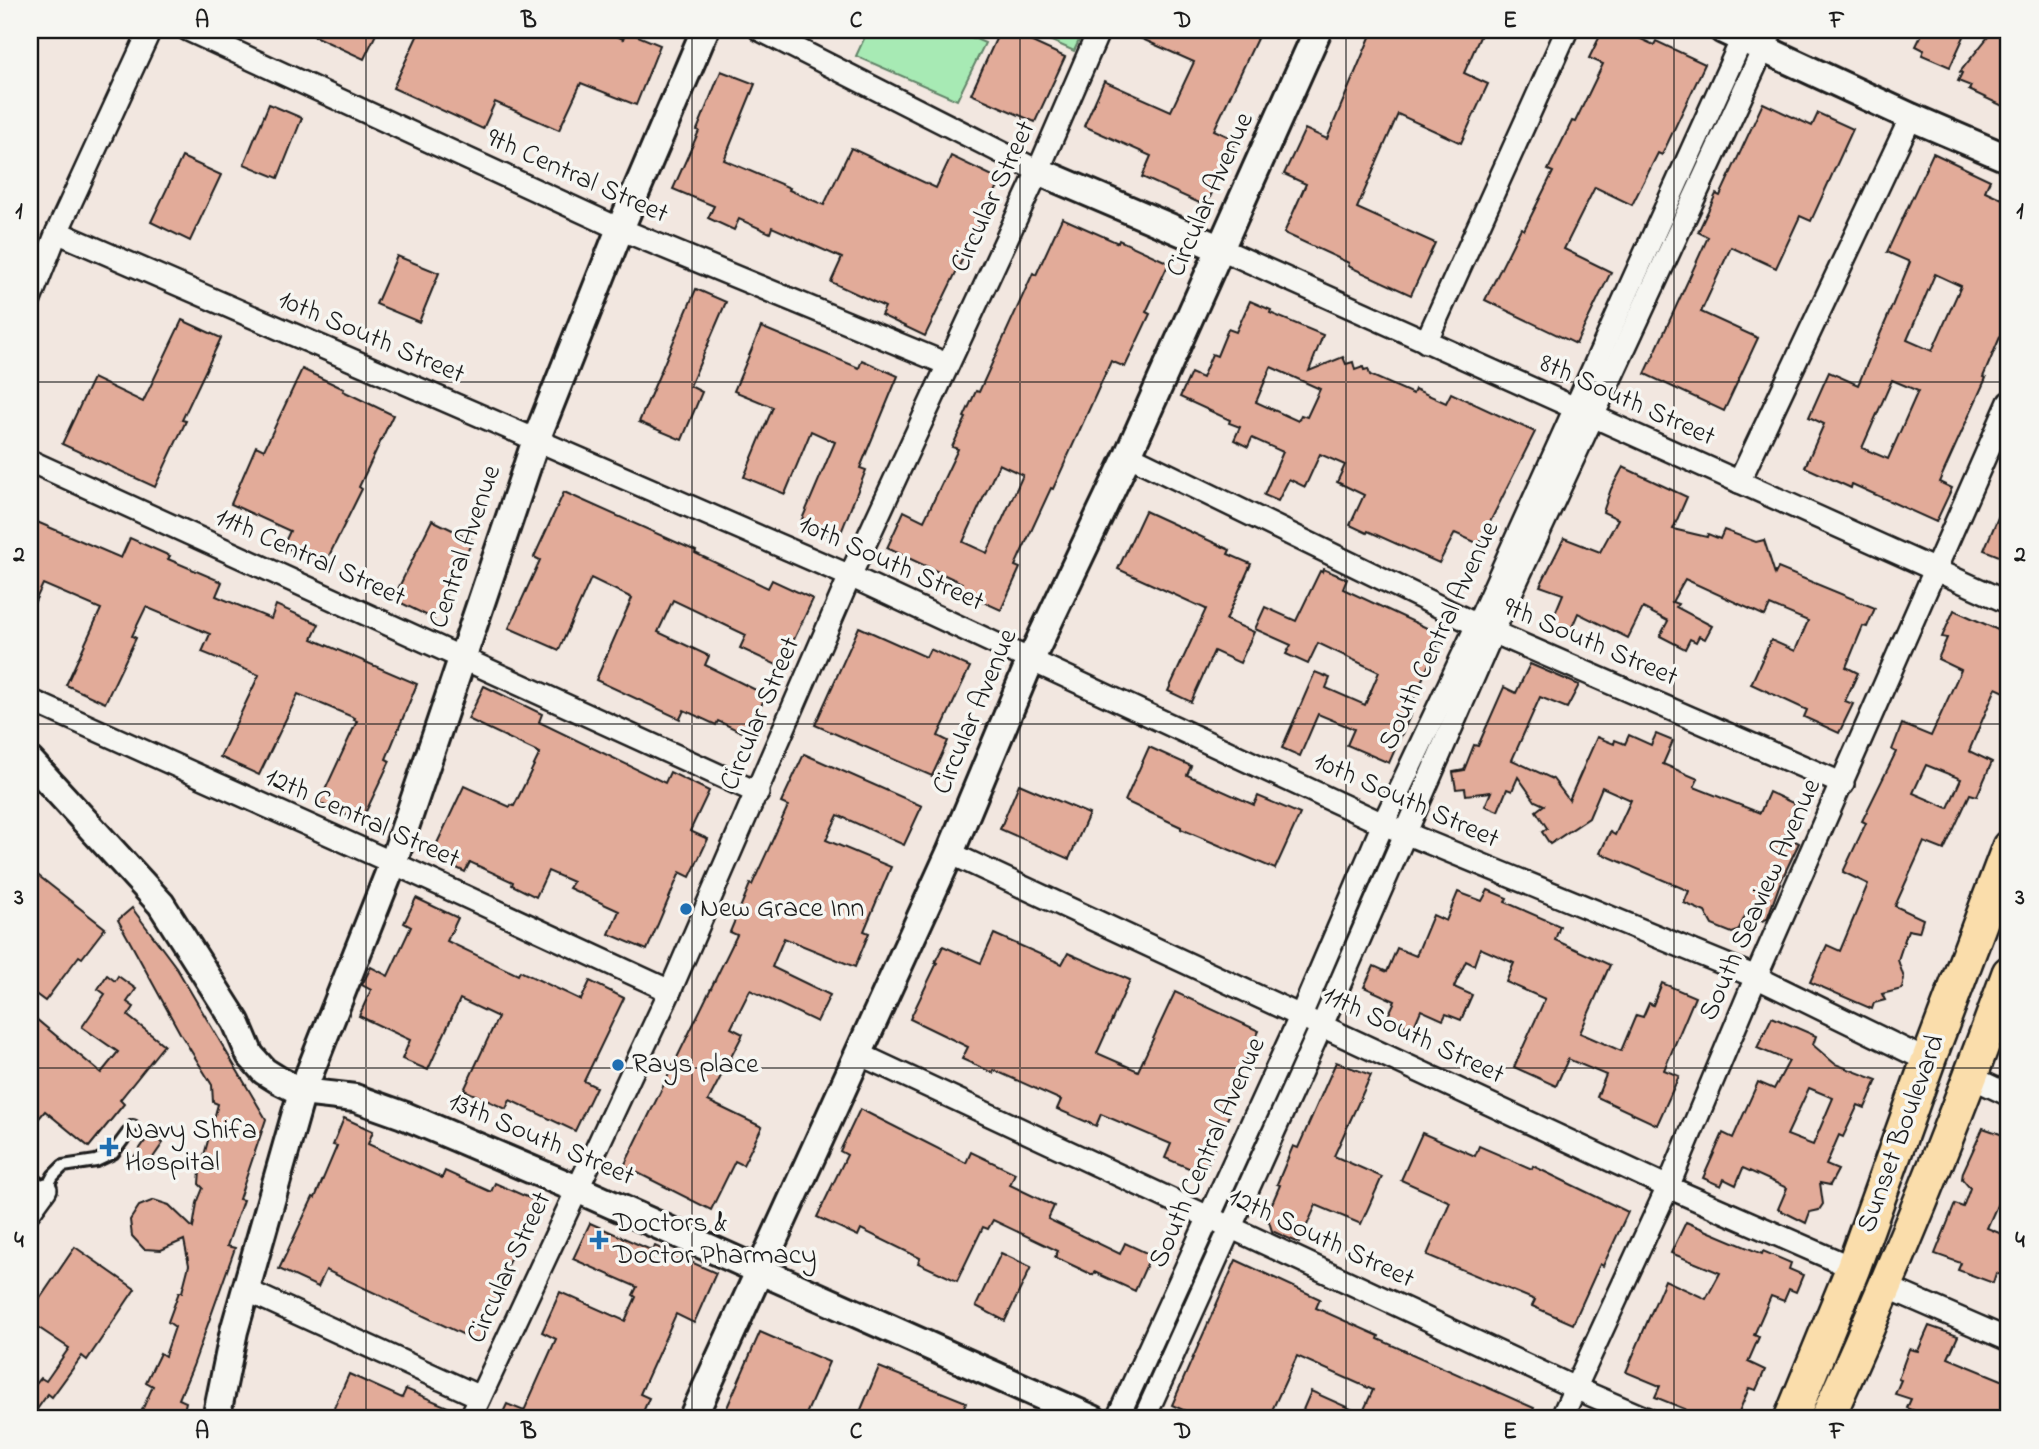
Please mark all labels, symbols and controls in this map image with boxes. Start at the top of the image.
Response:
text: A [195,5,209,38]
text: B [520,5,537,38]
text: C [850,5,863,38]
text: D [1174,5,1191,38]
text: E [1503,5,1517,38]
text: F [1829,5,1845,38]
street label: Circular Avenue [1156,106,1266,284]
street label: Circular Street [941,114,1047,280]
street label: 9th Central Street [479,119,675,235]
text: 1 [15,196,23,229]
text: 1 [2016,196,2024,229]
street label: 10th South Street [271,280,471,396]
street label: 8th South Street [1532,344,1722,458]
street label: Central Avenue [419,459,513,634]
street label: 11th Central Street [208,498,412,618]
street label: 10th South Street [792,505,990,623]
street label: South Central Avenue [1369,514,1511,757]
text: 2 [12,539,25,572]
text: 2 [2013,539,2026,572]
street label: 9th South Street [1496,588,1684,698]
street label: Circular Avenue [923,622,1030,801]
street label: Circular Street [710,631,812,797]
street label: 10th South Street [1307,742,1505,860]
street label: 12th Central Street [258,758,466,880]
street label: South Seaview Avenue [1689,772,1833,1028]
text: 3 [13,882,24,915]
text: 3 [2014,882,2025,915]
place label: New Grace Inn [700,889,864,930]
marker: New Grace Inn [678,901,694,917]
street label: 11th South Street [1315,976,1511,1096]
street label: Sunset Boulevard [1847,1029,1957,1239]
street label: South Central Avenue [1139,1031,1277,1275]
place label: Rays place [632,1045,759,1086]
marker: Rays place [610,1057,626,1073]
street label: 13th South Street [441,1082,641,1198]
place label: Navy Shifa Hospital [125,1111,257,1184]
marker: Navy Shifa Hospital [99,1137,119,1157]
street label: 12th South Street [1221,1178,1421,1300]
street label: Circular Street [457,1185,563,1351]
place label: Doctors & Doctor Pharmacy [612,1204,817,1277]
text: 4 [14,1225,24,1258]
text: 4 [2015,1225,2025,1258]
marker: Doctors & Doctor Pharmacy [591,1232,607,1248]
text: A [195,1416,209,1449]
text: B [520,1416,537,1449]
text: C [850,1416,863,1449]
text: D [1174,1416,1191,1449]
text: E [1503,1416,1517,1449]
text: F [1829,1416,1845,1449]

